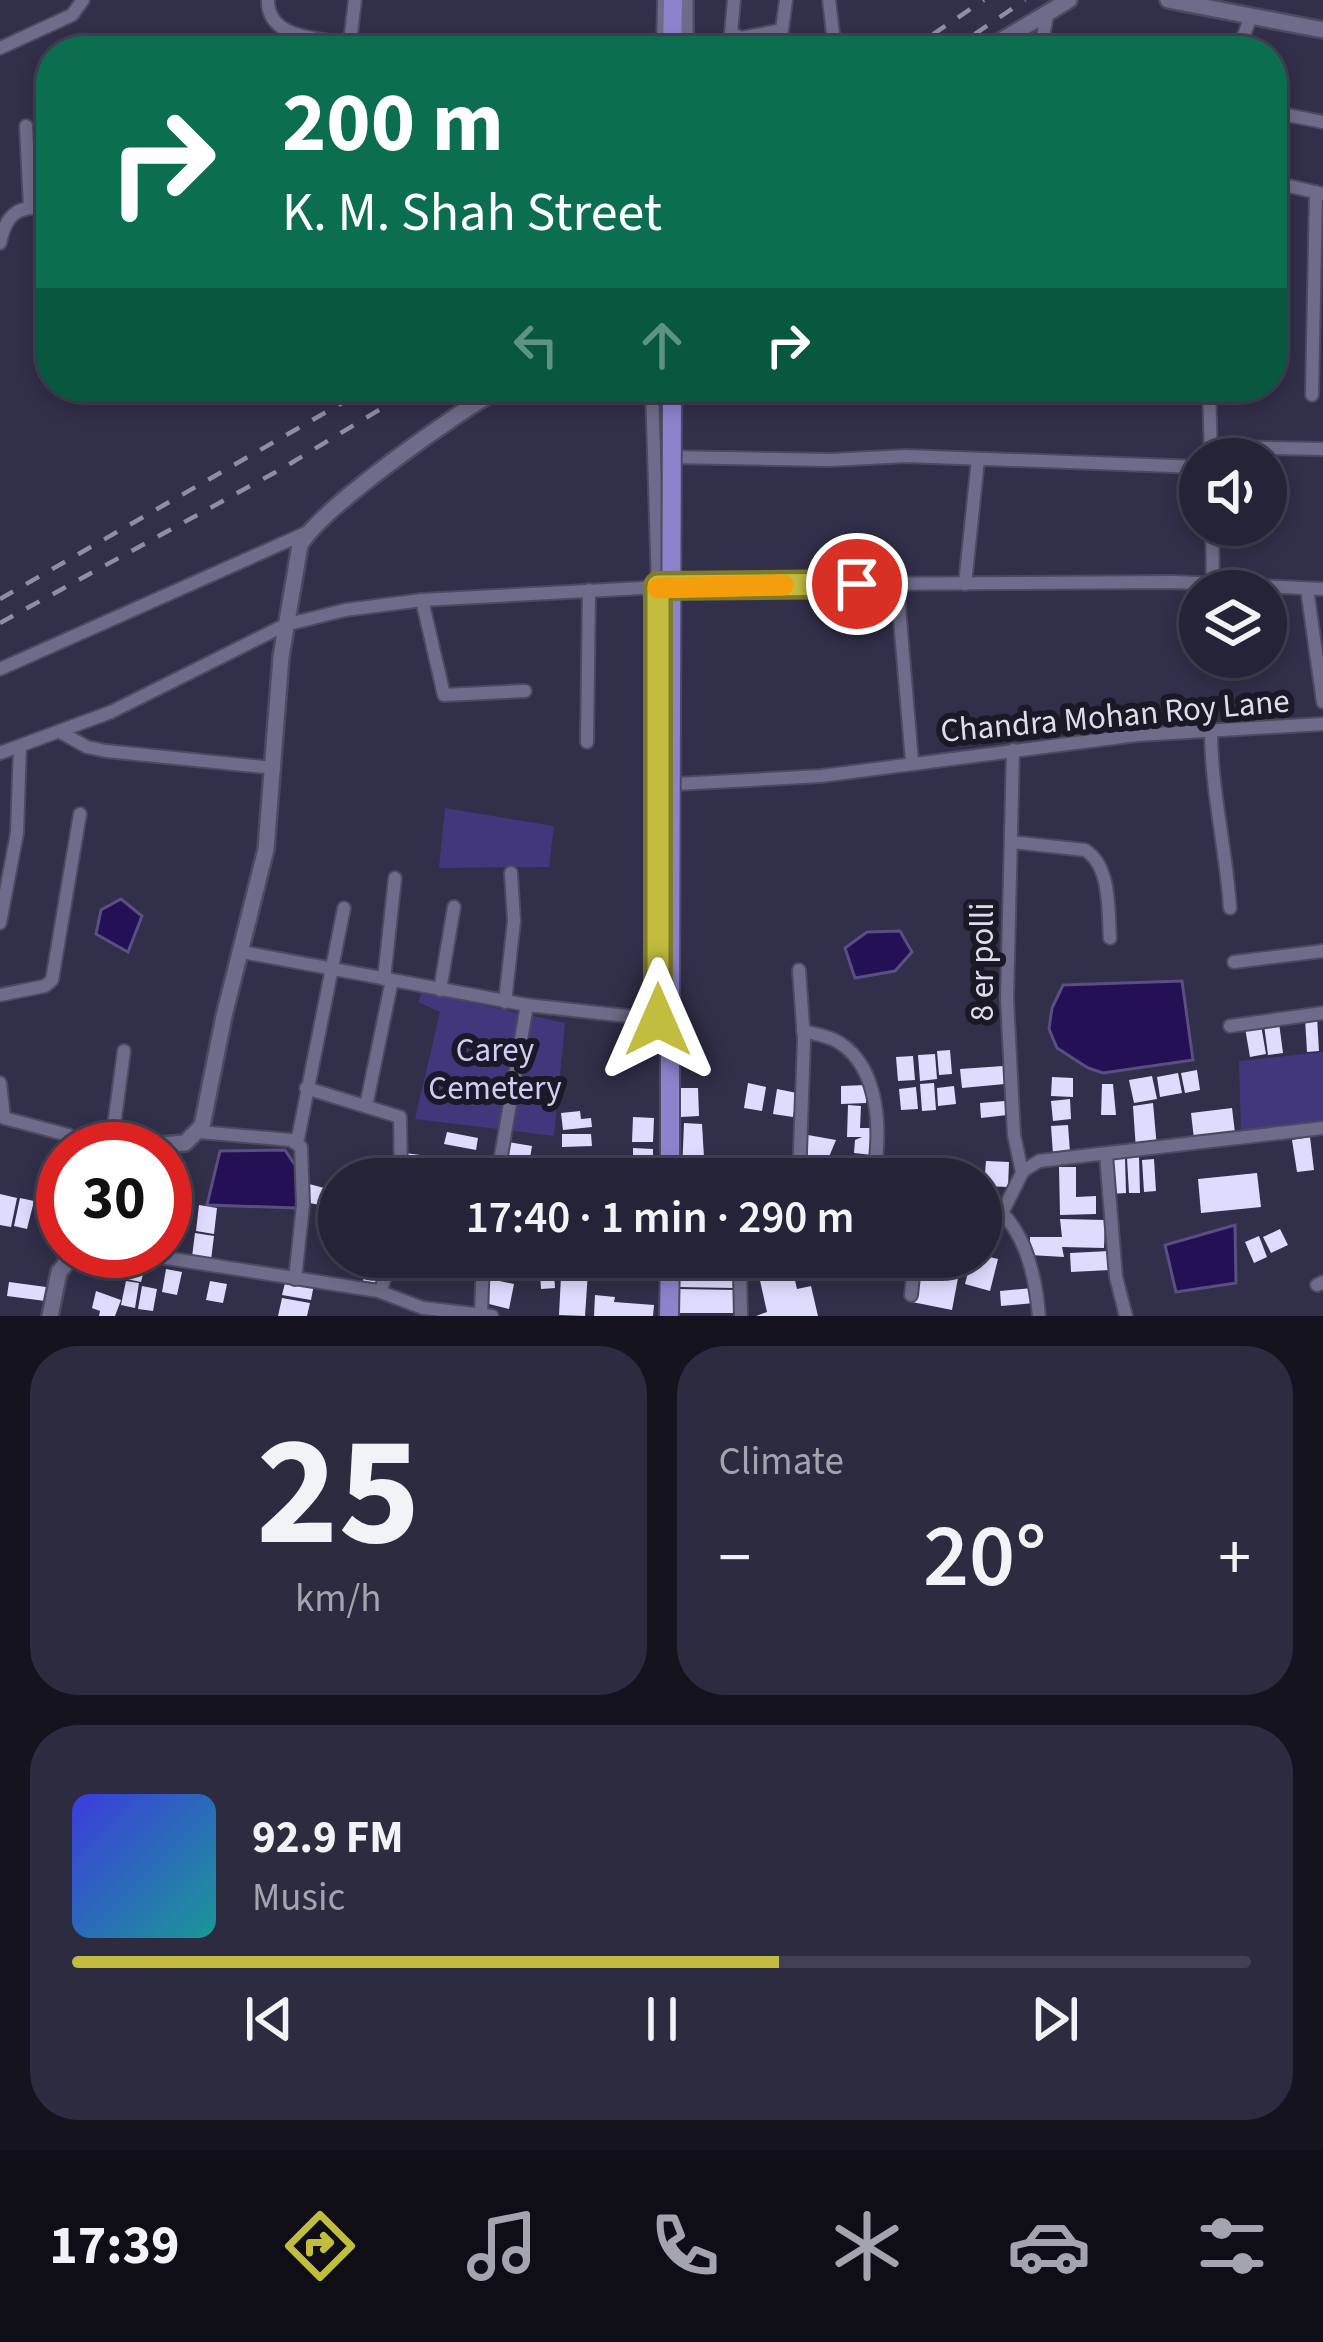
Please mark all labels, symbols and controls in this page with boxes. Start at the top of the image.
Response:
text: 200 m [282,64,504,184]
icon: right [84,84,240,240]
text: K. M. Shah Street [282,175,662,252]
icon: left [503,312,569,378]
icon: ahead [629,312,695,378]
icon: right [755,312,821,378]
map controls [1179,438,1287,678]
button: sound [1179,438,1287,546]
pin [806,533,908,635]
icon: arrive [824,551,890,617]
button: layers [1179,570,1287,678]
street label: Chandra Mohan Roy Lane [939,677,1291,755]
street label: 8 er polli [959,903,1006,1021]
position arrow [595,957,721,1083]
park label: Carey Cemetery [428,1027,562,1112]
speed limit sign: 30 [36,1122,192,1278]
text: 17:40 · 1 min · 290 m [466,1186,854,1250]
text: 25 [256,1382,421,1604]
text: Climate [719,1434,844,1490]
text: 20° [923,1493,1047,1621]
text: − [719,1511,751,1605]
text: + [1218,1511,1251,1605]
text: km/h [295,1571,382,1627]
text: 92.9 FM [252,1806,404,1870]
text: Music [252,1870,345,1926]
icon: previous [236,1986,302,2052]
icon: pause [629,1986,695,2052]
icon: next [1022,1986,1088,2052]
icon: directions [278,2204,362,2288]
icon: music [460,2204,544,2288]
icon: phone [643,2204,727,2288]
icon: climate [825,2204,909,2288]
icon: car [1007,2204,1091,2288]
icon: filters [1190,2204,1274,2288]
text: 17:39 [49,2208,179,2285]

